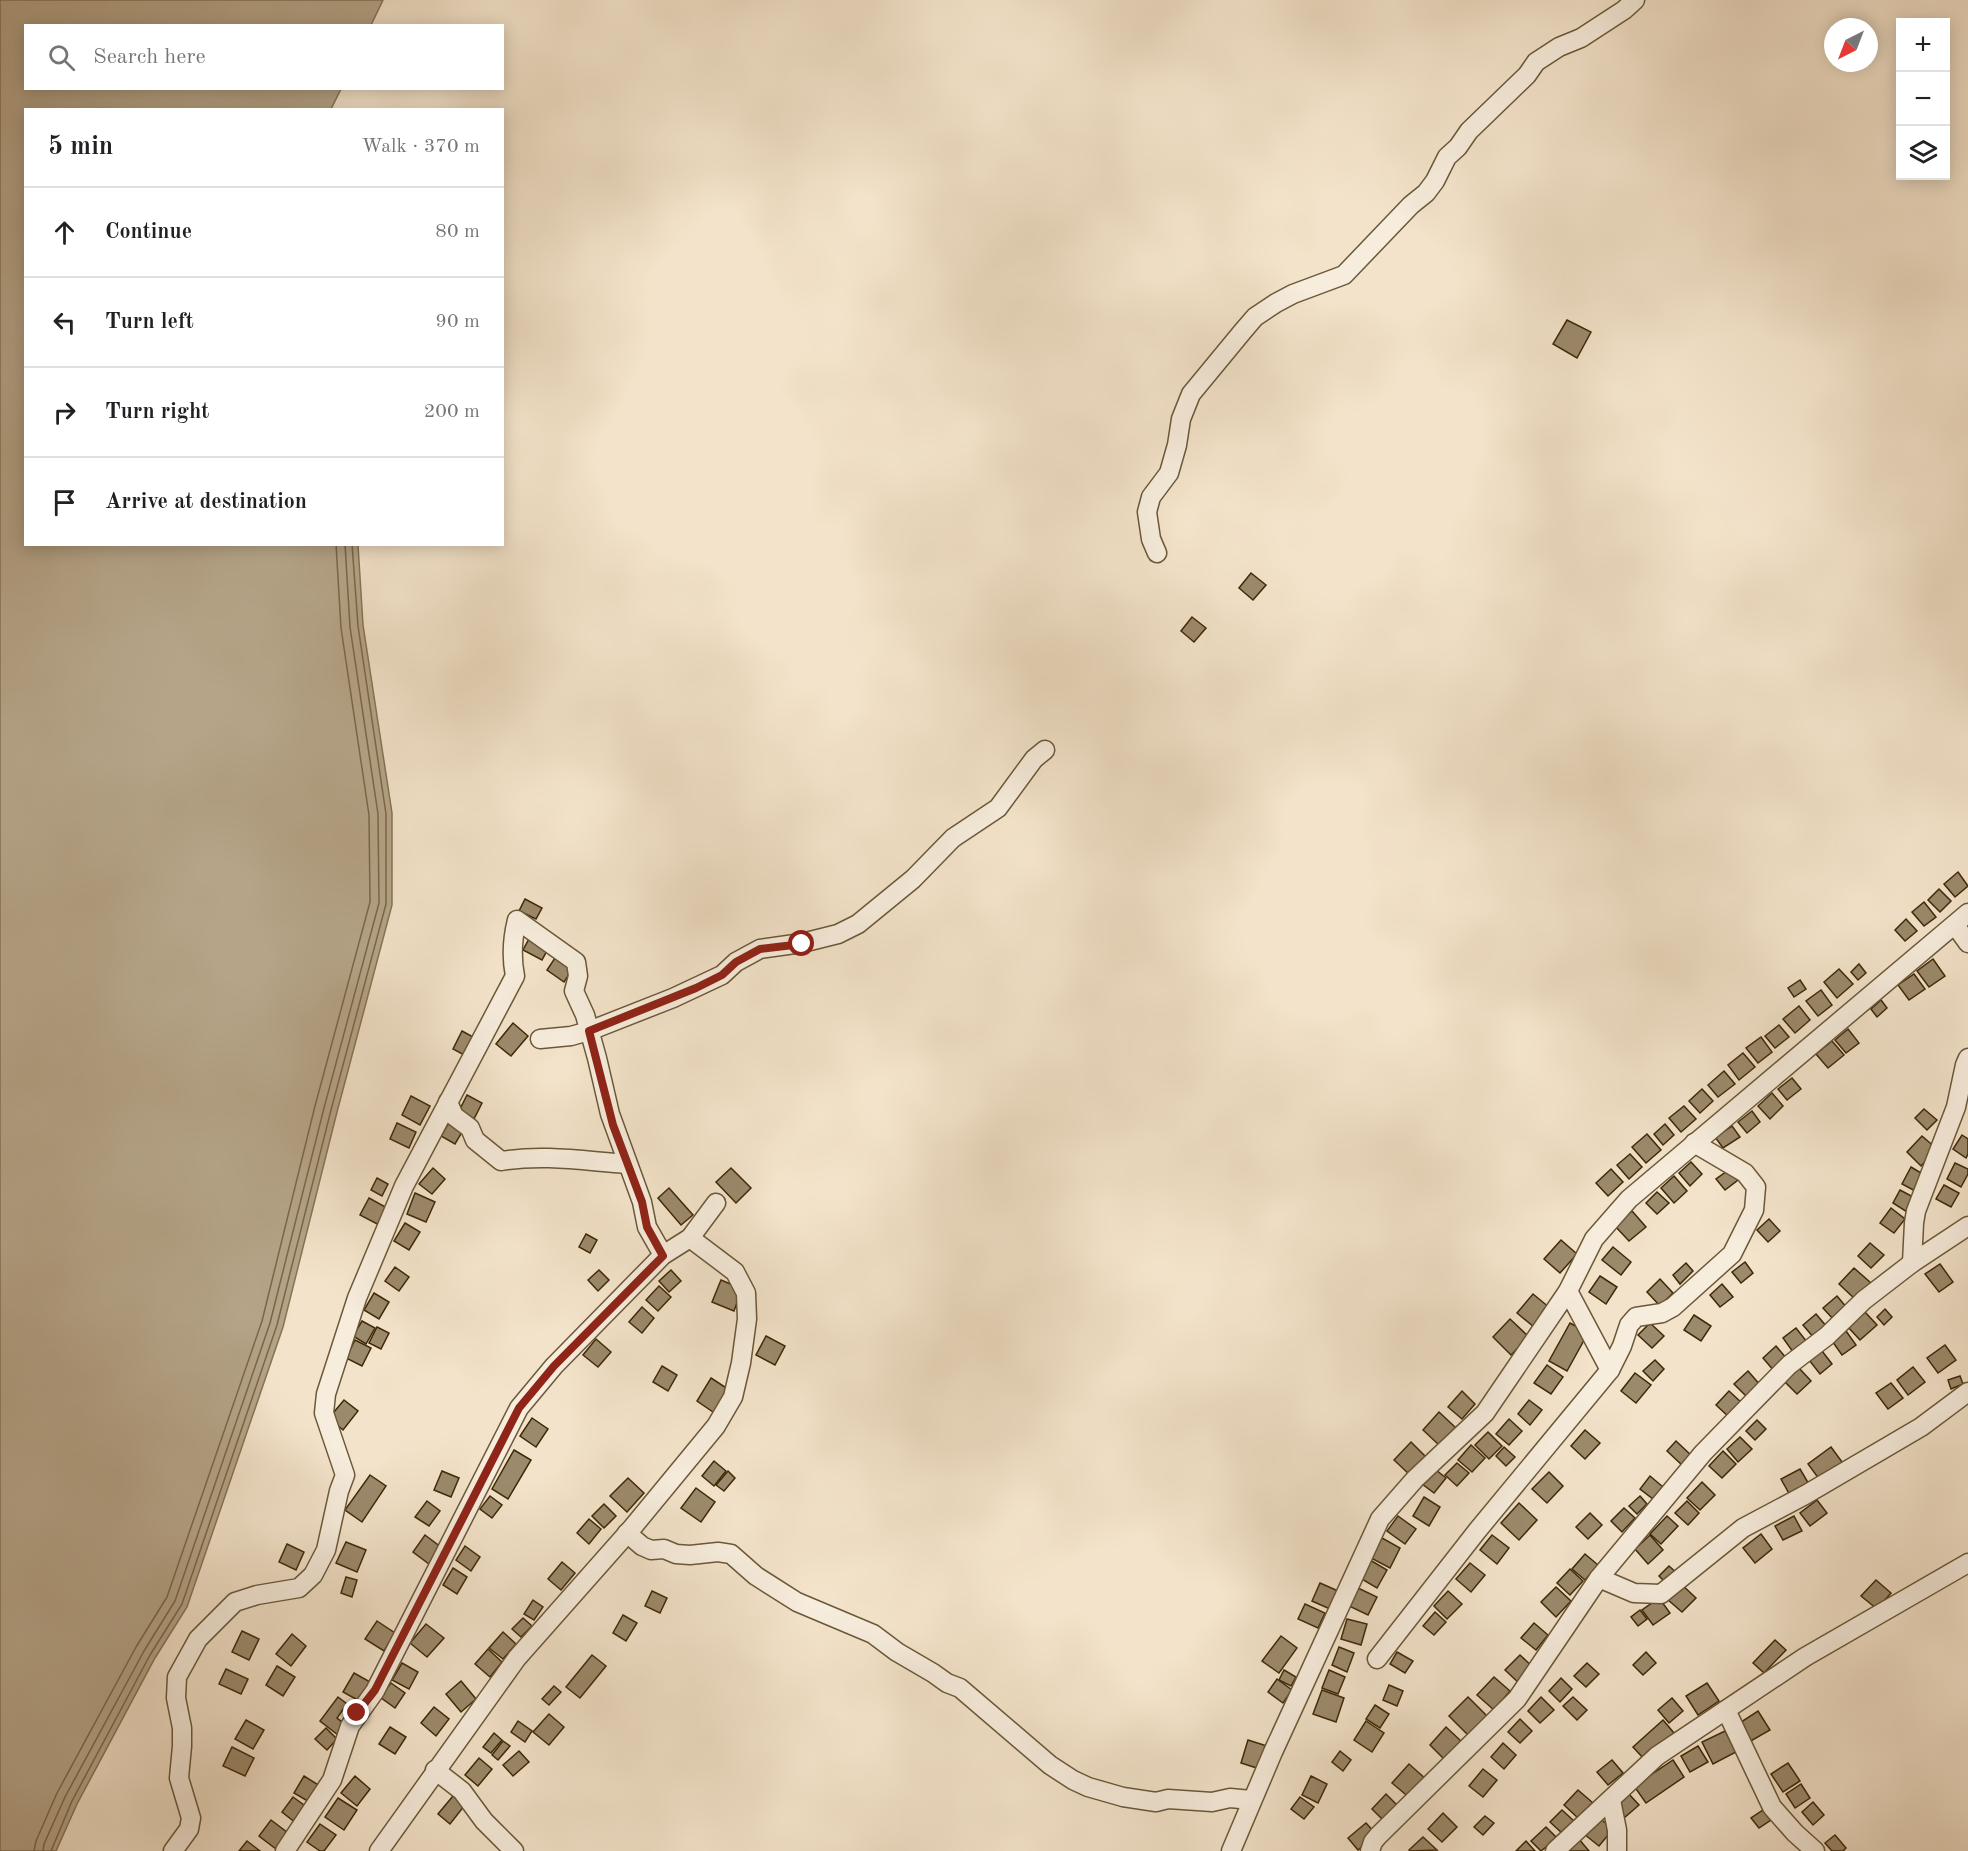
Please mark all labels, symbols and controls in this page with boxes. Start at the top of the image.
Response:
north arrow [1824,18,1878,72]
map controls [1896,18,1950,180]
button: + [1896,18,1950,72]
search box [24,24,504,90]
icon: search [45,41,78,74]
text: Search here [93,46,206,68]
button: − [1896,72,1950,126]
button: layers [1896,126,1950,180]
text: 5 min [48,134,113,160]
text: Walk · 370 m [361,137,480,157]
icon: ahead [48,216,81,249]
text: Continue [105,221,192,243]
text: 80 m [435,222,480,242]
icon: left [48,306,81,339]
text: Turn left [105,311,194,333]
text: 90 m [435,312,480,332]
icon: right [48,396,81,429]
text: Turn right [105,401,209,423]
text: 200 m [424,402,480,422]
icon: arrive [48,486,81,519]
text: Arrive at destination [105,491,307,513]
route start [788,930,814,956]
route end [343,1699,369,1725]

